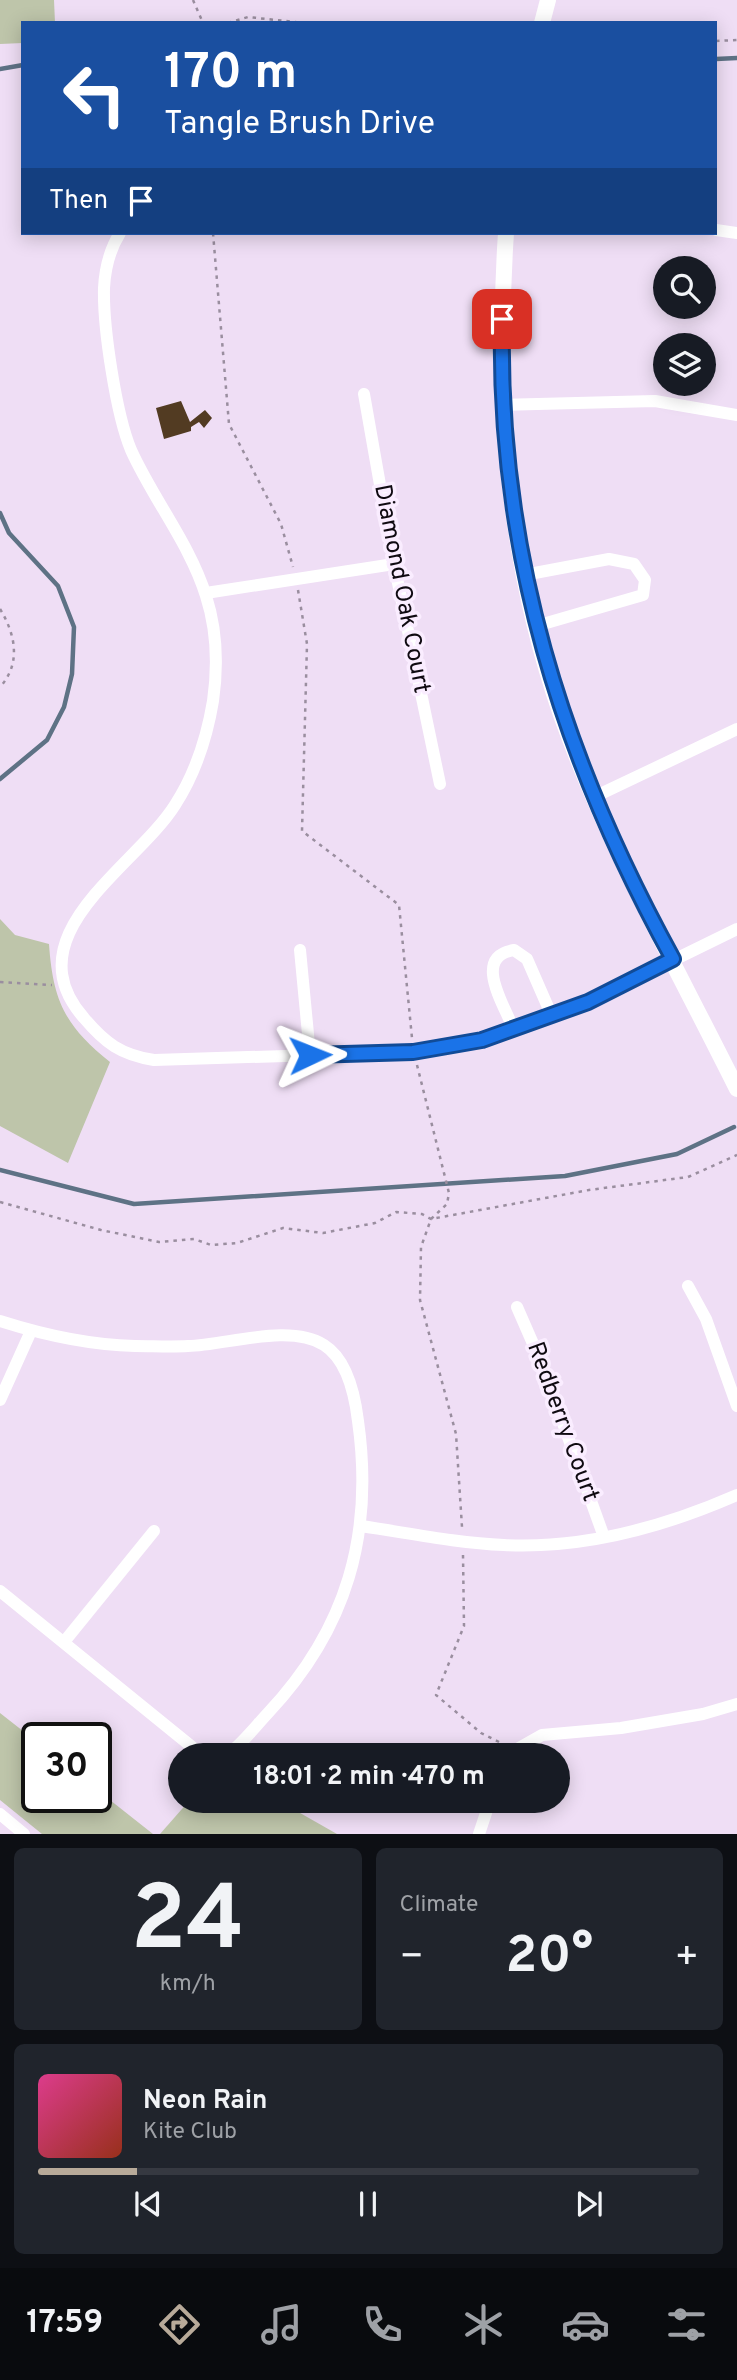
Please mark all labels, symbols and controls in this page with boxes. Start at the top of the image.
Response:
text: 170 m [164,44,297,106]
icon: left [49,49,140,140]
text: Tangle Brush Drive [164,105,435,145]
icon: arrive [122,182,160,220]
text: Then [49,185,108,218]
map controls [653,256,716,396]
button: search [653,256,716,319]
pin [472,289,532,349]
icon: arrive [483,300,521,338]
button: layers [653,333,716,396]
street label: Diamond Oak Court [366,482,436,696]
position arrow [273,1018,347,1092]
street label: Redberry Court [519,1338,605,1506]
speed limit sign: 30 [21,1722,112,1813]
text: 18:01 · 2 min · 470 m [253,1761,485,1794]
text: 24 [131,1867,245,1982]
text: Climate [400,1891,478,1920]
text: 20° [505,1925,593,1991]
text: − [400,1934,424,1983]
text: + [674,1934,699,1983]
text: km/h [160,1970,216,1999]
text: Neon Rain [143,2085,268,2118]
text: Kite Club [143,2118,237,2147]
icon: previous [129,2185,167,2223]
icon: pause [349,2185,387,2223]
icon: next [570,2185,608,2223]
icon: directions [155,2300,204,2349]
icon: music [257,2300,306,2349]
icon: phone [358,2300,407,2349]
icon: climate [459,2300,508,2349]
icon: car [561,2300,610,2349]
icon: filters [662,2300,711,2349]
text: 17:59 [26,2304,103,2344]

